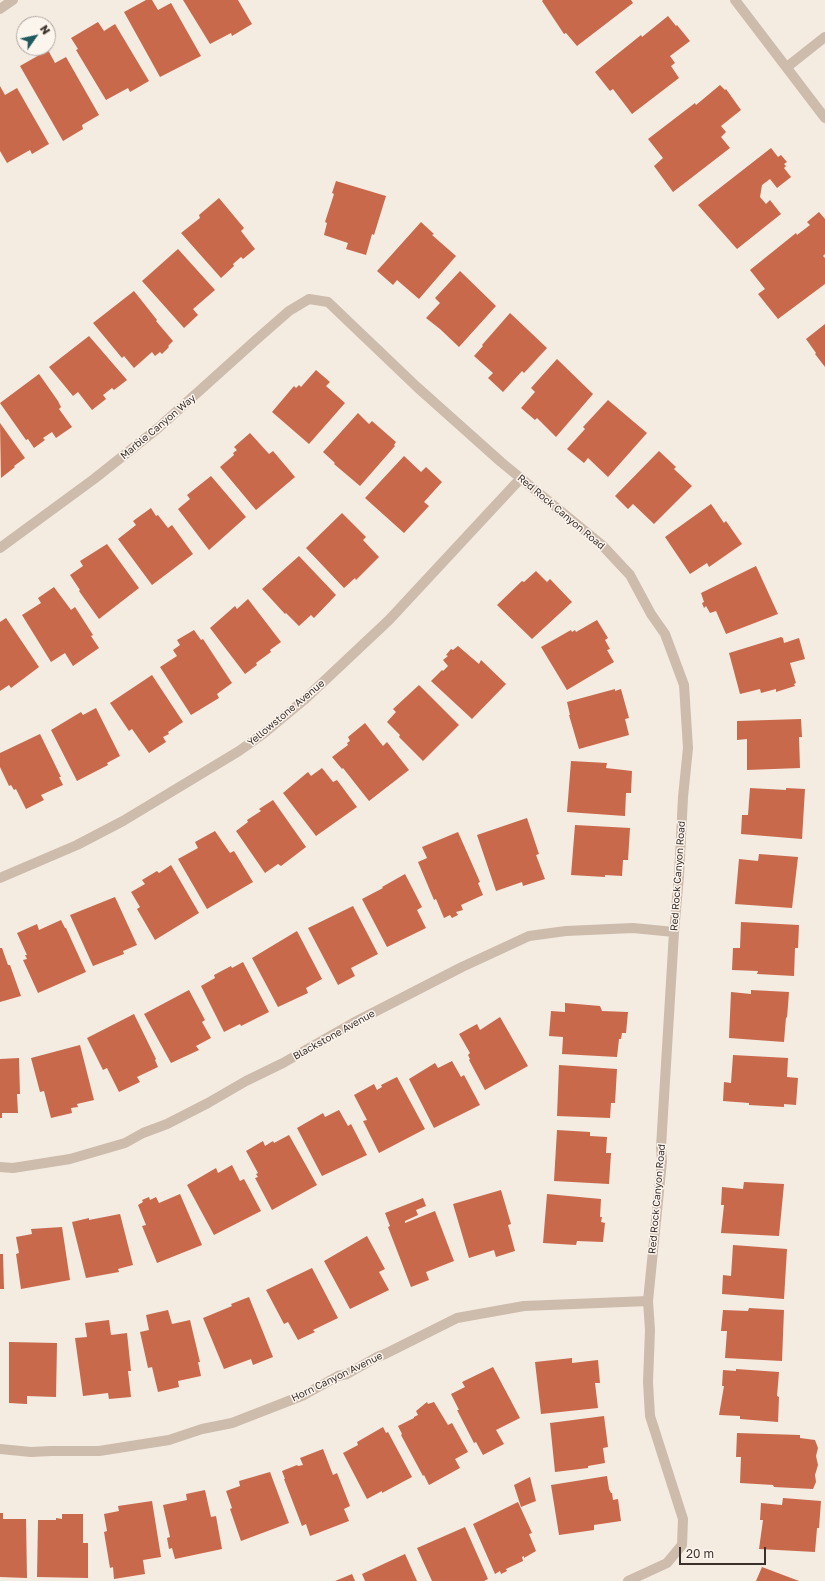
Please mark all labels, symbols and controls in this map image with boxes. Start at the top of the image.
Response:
north arrow [16,16,56,56]
text: N [38,22,53,37]
street label: Marble Canyon Way [118,392,198,462]
street label: Red Rock Canyon Road [515,472,607,552]
street label: Yellowstone Avenue [245,677,327,749]
street label: Red Rock Canyon Road [668,821,688,931]
street label: Blackstone Avenue [291,1008,377,1062]
street label: Red Rock Canyon Road [646,1143,668,1255]
street label: Horn Canyon Avenue [289,1350,385,1404]
scale bar [681,1539,768,1565]
text: 20 m [686,1546,714,1561]

